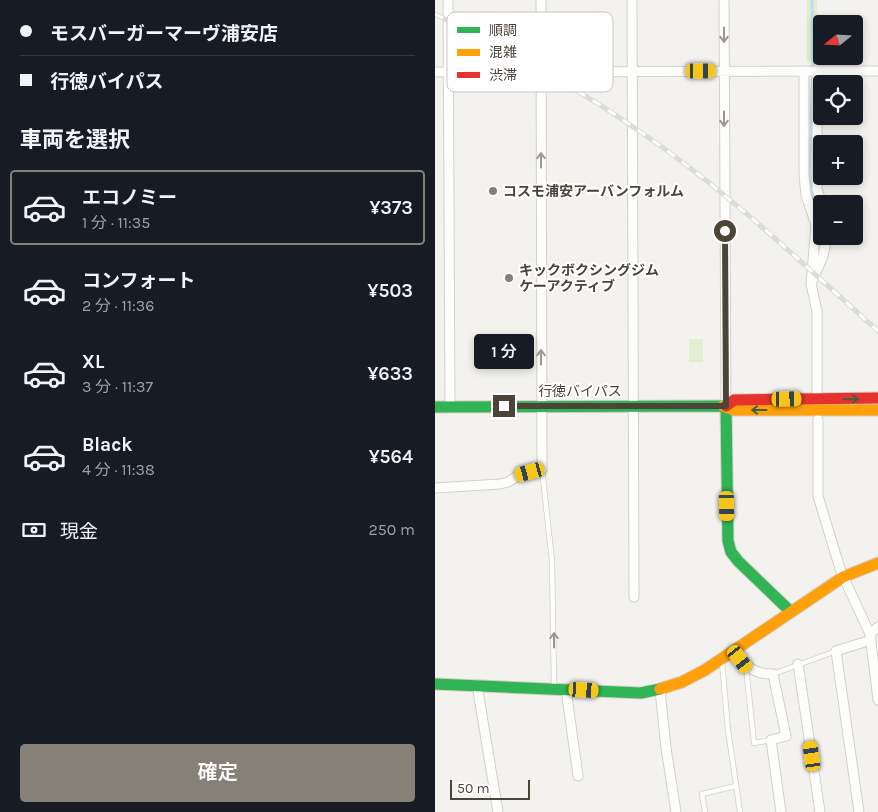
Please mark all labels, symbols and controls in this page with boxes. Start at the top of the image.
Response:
legend [447,12,613,92]
north arrow [813,15,863,65]
map controls [813,15,863,245]
text: 順調 [489,22,517,39]
text: モスバーガーマーヴ浦安店 [50,23,278,45]
one-way arrow [719,27,729,43]
text: 混雑 [489,44,517,61]
car [686,64,716,79]
text: 渋滞 [489,67,517,84]
text: 行徳バイパス [50,71,164,93]
button: locate [813,75,863,125]
one-way arrow [719,111,729,127]
text: 車両を選択 [20,127,130,153]
button: + [813,135,863,185]
one-way arrow [536,152,546,168]
place label: コスモ浦安アーバンフォルム [503,183,684,200]
icon: car [22,185,67,230]
marker: コスモ浦安アーバンフォルム [487,185,499,197]
text: エコノミー [82,187,177,209]
button: − [813,195,863,245]
text: ¥373 [369,197,413,219]
text: 1 分 · 11:35 [82,213,150,232]
route start [714,220,736,242]
place label: キックボクシングジム ケーアクティブ [519,262,659,295]
icon: car [22,268,67,313]
text: コンフォート [82,270,195,292]
marker: キックボクシングジム ケーアクティブ [503,272,515,284]
text: ¥503 [368,280,413,302]
text: 2 分 · 11:36 [82,296,154,315]
callout: 1 分 [474,334,534,368]
text: 1 分 [491,342,517,361]
one-way arrow [536,350,546,366]
icon: car [22,351,67,396]
text: XL [82,351,104,373]
text: ¥633 [367,363,413,385]
text: 3 分 · 11:37 [82,377,153,396]
street label: 行徳バイパス [538,383,622,400]
car [771,391,802,407]
one-way arrow [842,394,858,404]
route end [493,395,515,417]
one-way arrow [752,405,768,415]
icon: car [22,434,67,479]
text: Black [82,434,133,456]
text: ¥564 [369,446,413,468]
text: 4 分 · 11:38 [82,460,155,479]
car [513,461,546,483]
car [719,491,734,521]
icon: cash [20,516,48,544]
text: 250 m [368,520,415,539]
text: 現金 [60,521,98,543]
one-way arrow [549,632,558,648]
car [724,643,755,675]
car [568,682,599,698]
car [802,740,821,772]
button: 確定 [20,744,415,802]
scale bar [450,777,530,800]
text: 50 m [457,780,490,797]

